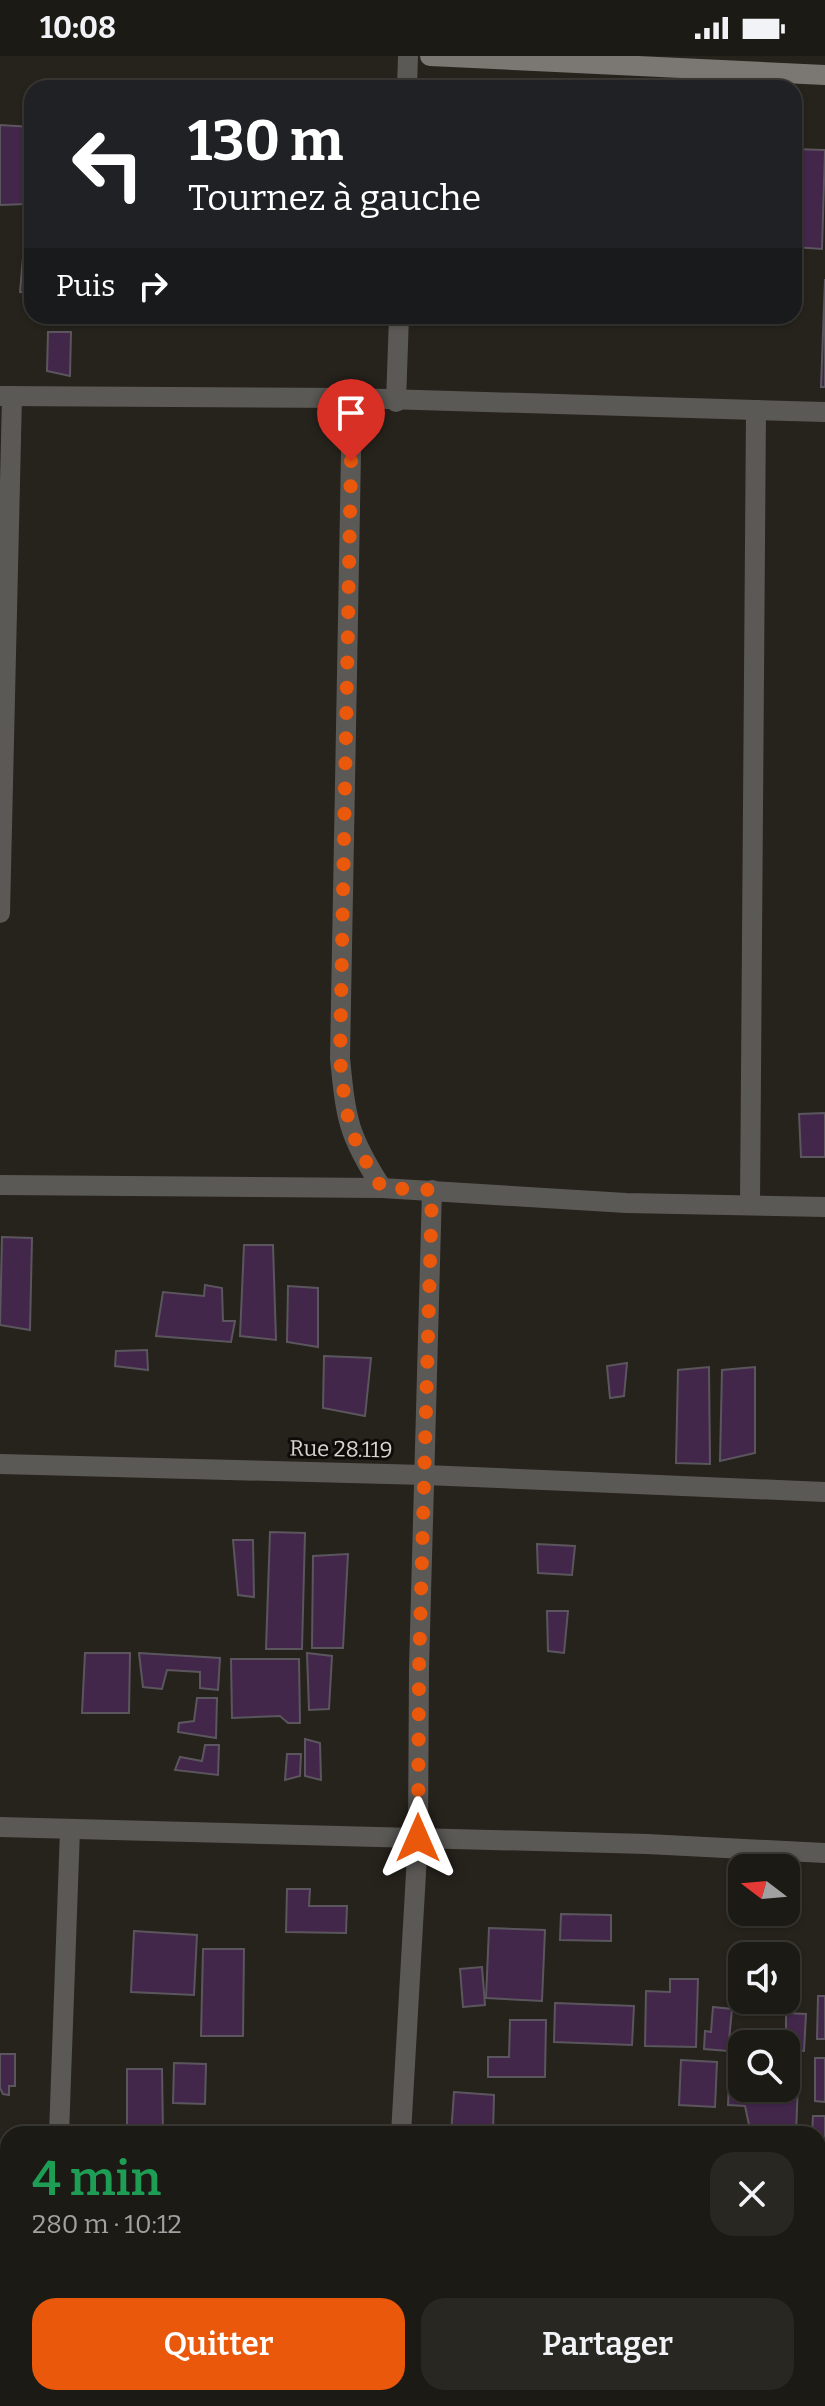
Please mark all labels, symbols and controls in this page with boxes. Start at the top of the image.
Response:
text: 10:08 [40,10,116,46]
text: 130 m [188,108,344,175]
icon: left [56,112,160,216]
text: Tournez à gauche [188,176,481,220]
icon: right [131,264,175,308]
text: Puis [56,268,115,304]
pin [317,379,385,461]
icon: arrive [329,391,373,435]
street label: Rue 28.119 [289,1435,393,1463]
position arrow [376,1796,460,1880]
north arrow [728,1854,800,1926]
map controls [728,1854,800,2102]
button: sound [728,1942,800,2014]
button: search [728,2030,800,2102]
text: 4 min [32,2150,161,2208]
button: close [710,2152,794,2236]
text: 280 m · 10:12 [32,2209,182,2240]
button: Quitter [32,2298,405,2390]
button: Partager [421,2298,794,2390]

